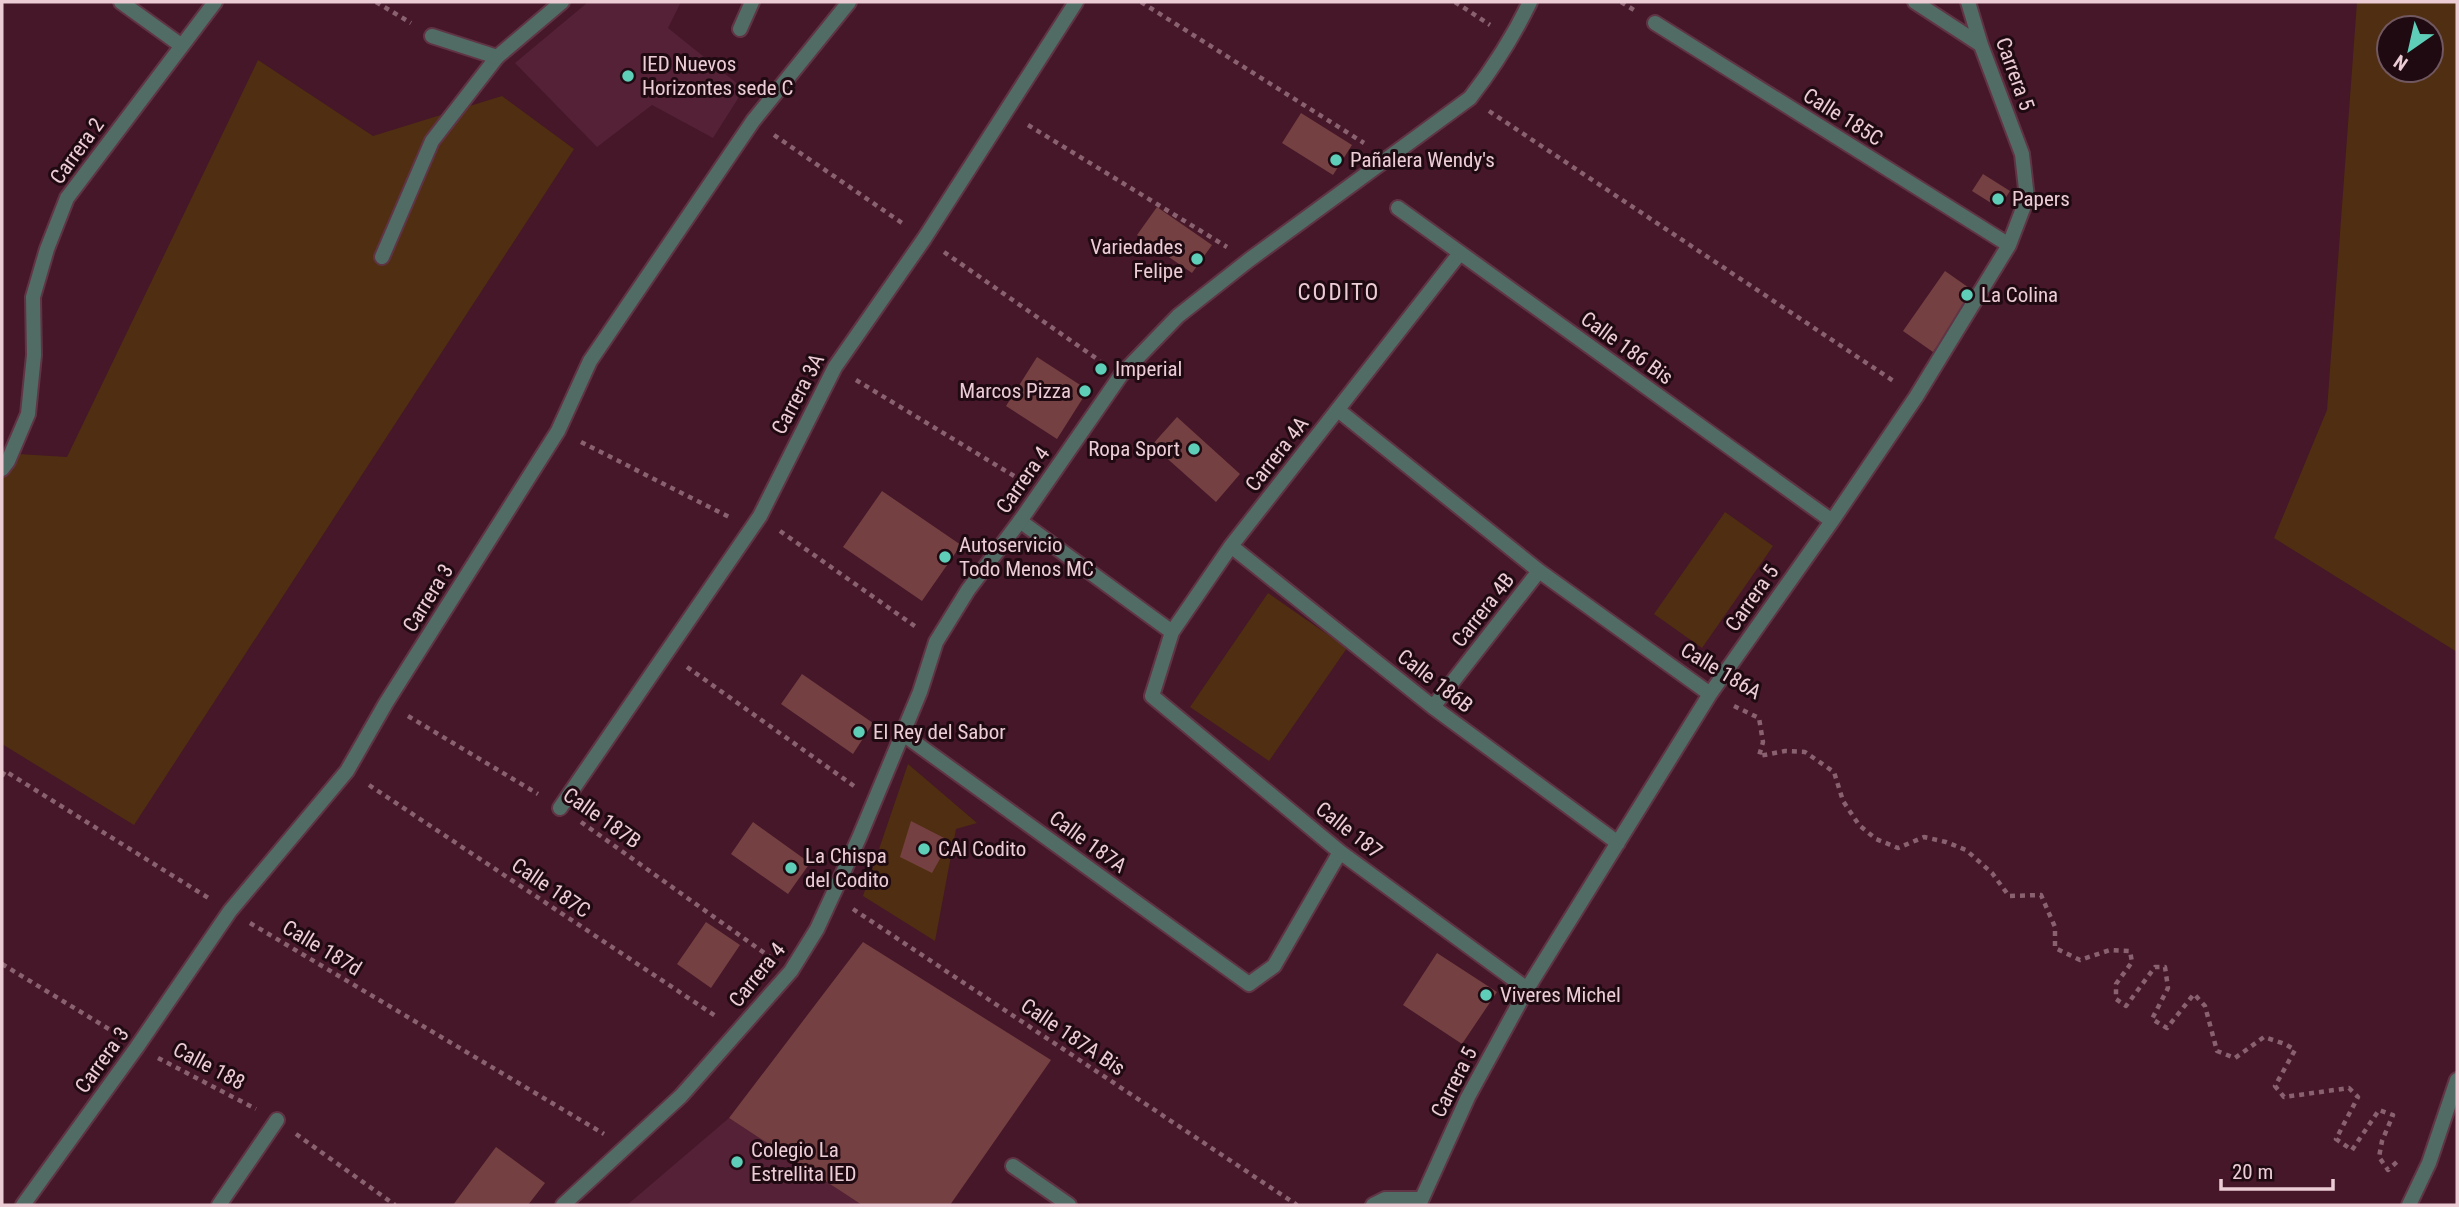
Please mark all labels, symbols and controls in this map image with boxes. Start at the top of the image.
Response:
north arrow [2375,14,2445,84]
street label: Carrera 5 [1991,34,2039,114]
text: N [2390,50,2412,75]
place label: IED Nuevos Horizontes sede C [642,52,793,100]
marker: IED Nuevos Horizontes sede C [620,68,636,84]
street label: Calle 185C [1799,83,1887,151]
street label: Carrera 2 [45,113,109,189]
place label: Pañalera Wendy's [1350,148,1495,172]
marker: Pañalera Wendy's [1328,152,1344,168]
place label: Papers [2012,187,2070,211]
marker: Papers [1990,191,2006,207]
place label: Variedades Felipe [1090,235,1183,283]
marker: Variedades Felipe [1189,251,1205,267]
district label: CODITO [1298,279,1380,306]
place label: La Colina [1981,283,2058,307]
marker: La Colina [1959,287,1975,303]
street label: Calle 186 Bis [1576,307,1678,389]
street label: Carrera 3A [767,350,829,438]
place label: Imperial [1115,357,1182,381]
marker: Imperial [1093,361,1109,377]
place label: Marcos Pizza [959,379,1071,403]
marker: Marcos Pizza [1077,383,1093,399]
street label: Carrera 4A [1241,412,1313,496]
place label: Ropa Sport [1088,437,1180,461]
marker: Ropa Sport [1186,441,1202,457]
street label: Carrera 4 [991,442,1055,518]
place label: Autoservicio Todo Menos MC [959,533,1094,581]
marker: Autoservicio Todo Menos MC [937,549,953,565]
street label: Carrera 3 [398,560,458,636]
street label: Carrera 5 [1720,560,1784,636]
street label: Carrera 4B [1447,568,1519,652]
street label: Calle 186A [1676,638,1766,704]
street label: Calle 186B [1393,644,1477,718]
place label: El Rey del Sabor [873,720,1006,744]
marker: El Rey del Sabor [851,724,867,740]
street label: Calle 187B [559,783,645,853]
street label: Calle 187 [1311,797,1387,863]
street label: Calle 187A [1045,806,1131,878]
place label: CAI Codito [938,837,1026,861]
marker: CAI Codito [916,841,932,857]
place label: La Chispa del Codito [805,844,889,892]
street label: Calle 187C [507,853,595,923]
marker: La Chispa del Codito [783,860,799,876]
street label: Calle 187d [278,915,366,981]
street label: Carrera 4 [724,938,790,1012]
place label: Viveres Michel [1500,983,1621,1007]
marker: Viveres Michel [1478,987,1494,1003]
street label: Calle 187A Bis [1016,993,1130,1081]
street label: Carrera 3 [70,1022,134,1098]
street label: Calle 188 [169,1037,249,1095]
street label: Carrera 5 [1426,1043,1482,1121]
place label: Colegio La Estrellita IED [751,1138,857,1186]
scale bar [2221,1148,2333,1192]
marker: Colegio La Estrellita IED [729,1154,745,1170]
text: 20 m [2232,1160,2273,1184]

